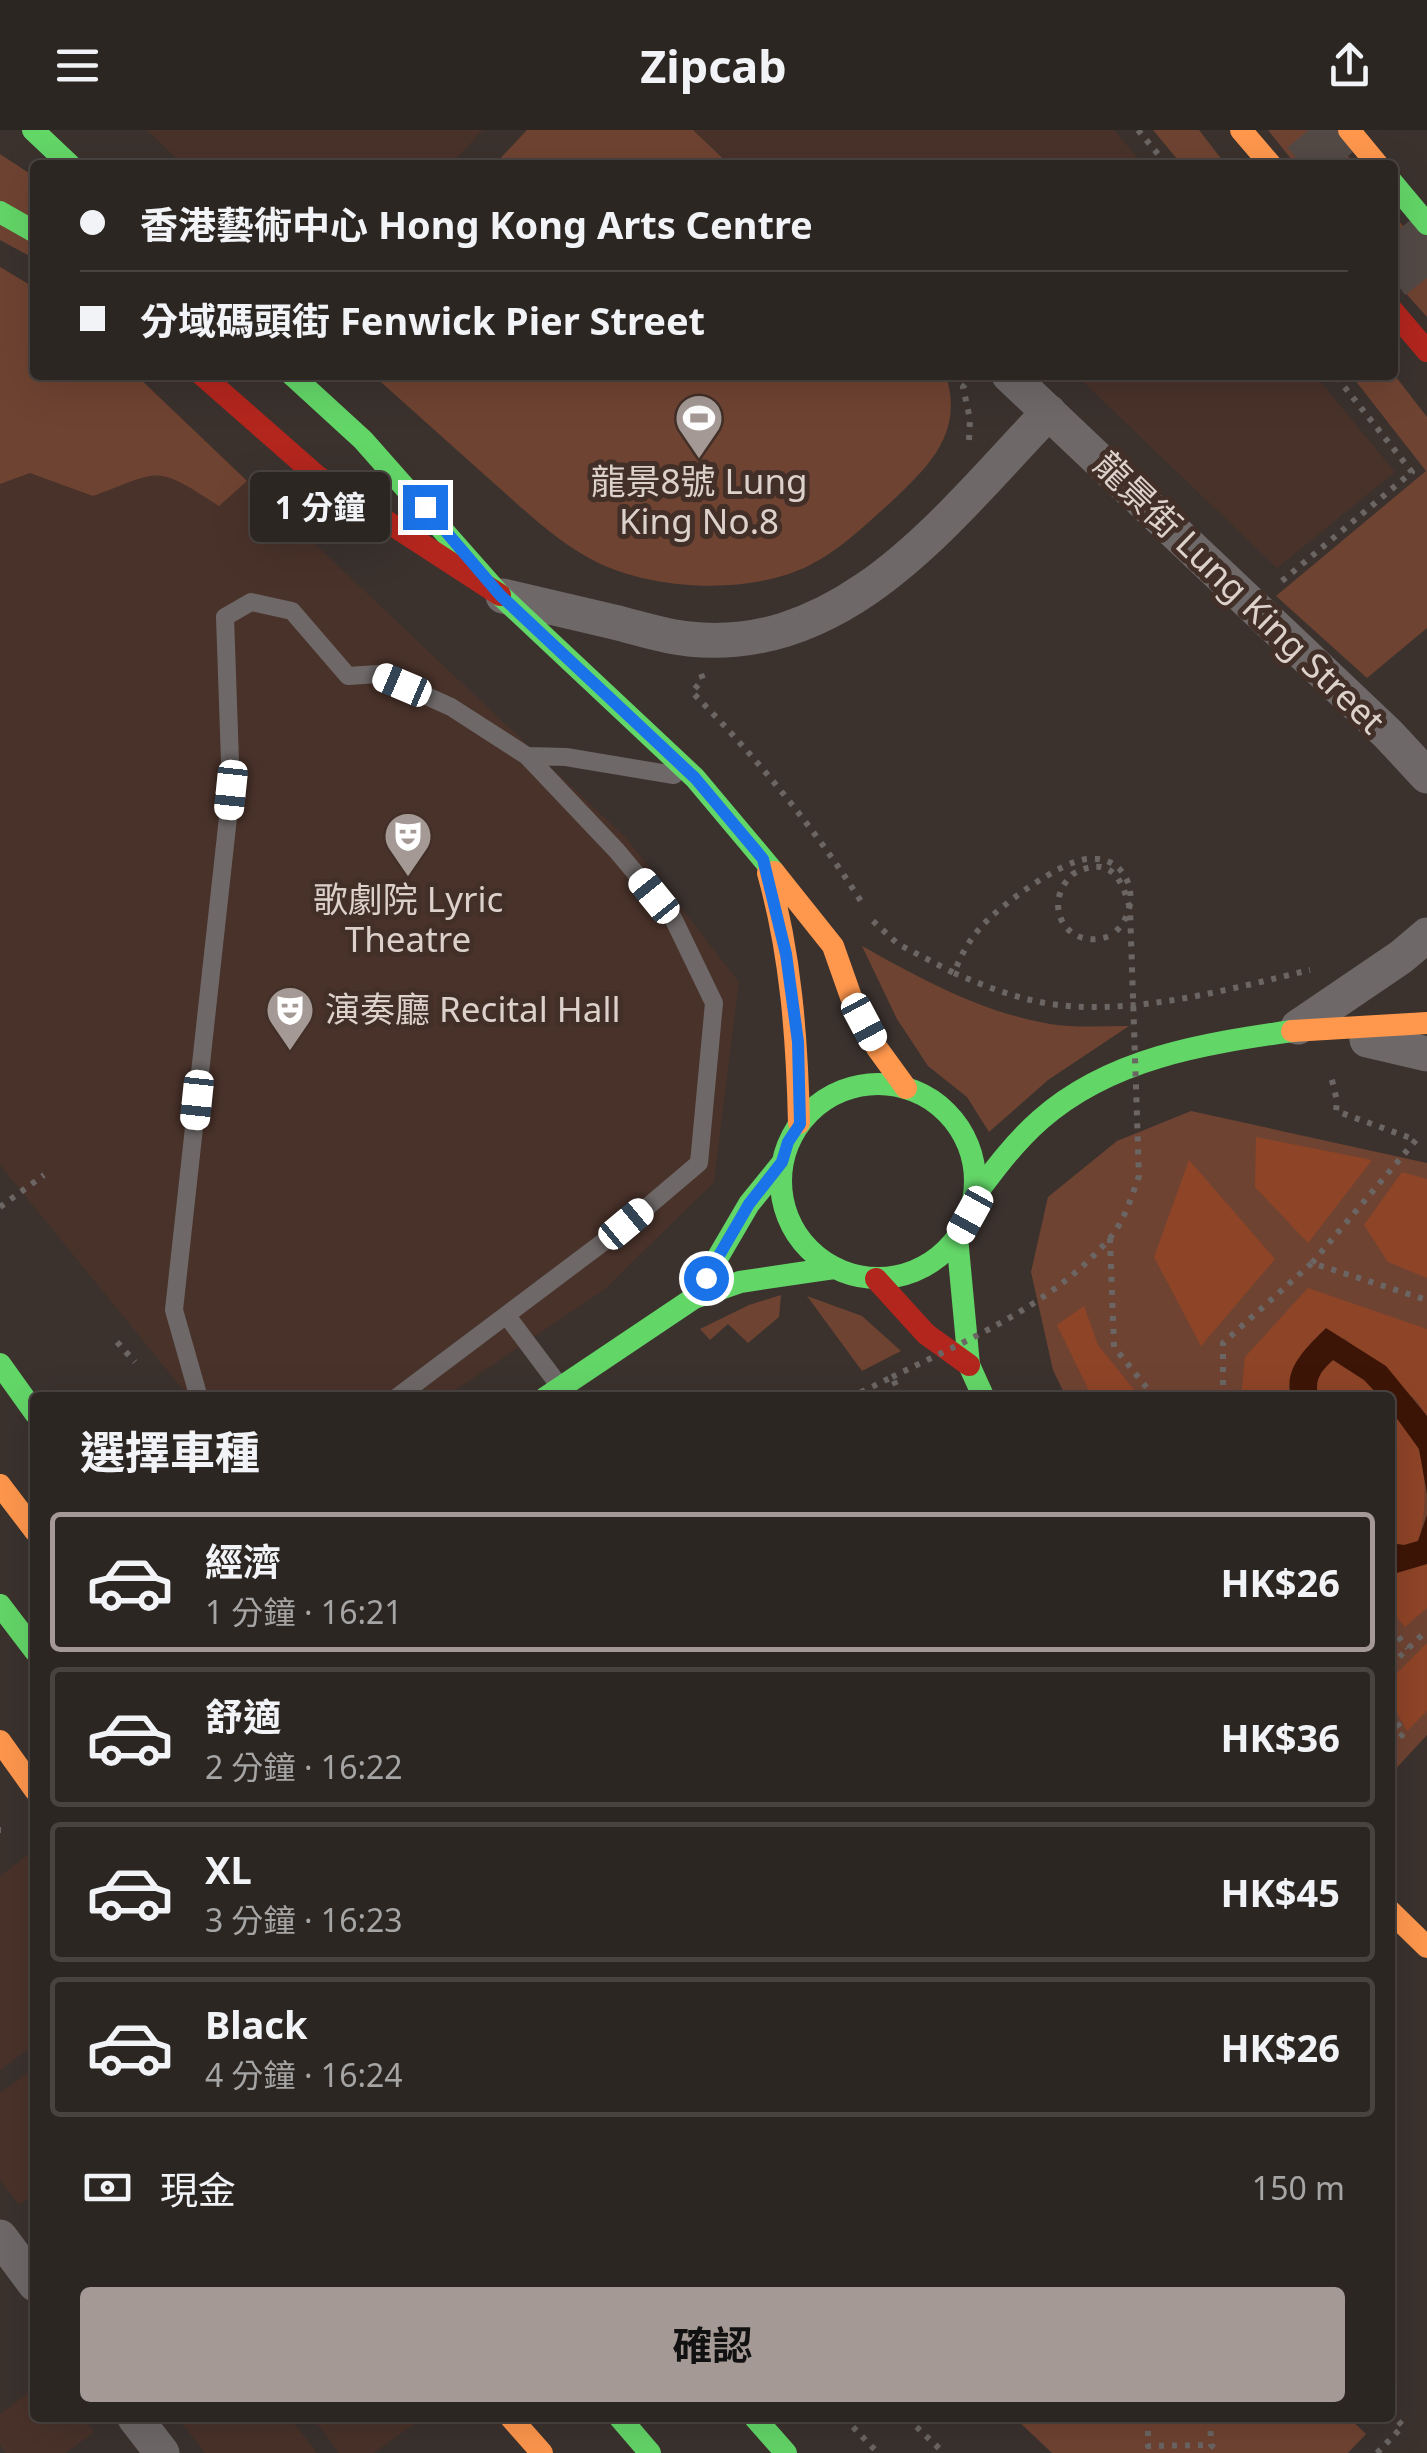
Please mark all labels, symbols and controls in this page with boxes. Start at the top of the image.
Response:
text: Zipcab [640,35,787,96]
icon: menu [50,38,105,93]
icon: share [1322,38,1377,93]
text: 香港藝術中心 Hong Kong Arts Centre [140,198,813,250]
text: 分域碼頭街 Fenwick Pier Street [140,294,705,346]
sports icon: 龍景8號 Lung King No.8 [673,392,725,460]
street label: 龍景街 Lung King Street [1085,441,1396,743]
place label: 龍景8號 Lung King No.8 [590,457,808,544]
callout: 1 分鐘 [250,472,390,542]
text: 1 分鐘 [275,485,365,528]
route end [403,485,448,530]
car [369,659,435,711]
car [213,759,249,821]
theatre icon: 歌劇院 Lyric Theatre [382,810,434,878]
car [623,863,685,929]
place label: 歌劇院 Lyric Theatre [313,875,503,962]
theatre icon: 演奏廳 Recital Hall [264,984,316,1052]
place label: 演奏廳 Recital Hall [325,985,620,1032]
car [837,988,891,1056]
car [179,1069,215,1131]
car [942,1181,998,1249]
car [593,1193,659,1255]
route start [684,1256,729,1301]
text: 選擇車種 [80,1421,260,1482]
text: 經濟 [205,1535,281,1587]
icon: car [85,1537,175,1627]
text: HK$26 [1220,1556,1340,1608]
text: 1 分鐘 · 16:21 [205,1590,403,1633]
text: 舒適 [205,1690,281,1742]
icon: car [85,1692,175,1782]
text: HK$36 [1220,1711,1340,1763]
text: 2 分鐘 · 16:22 [205,1745,403,1788]
text: XL [205,1843,252,1895]
icon: car [85,1847,175,1937]
text: HK$45 [1220,1866,1340,1918]
text: 3 分鐘 · 16:23 [205,1898,403,1941]
text: Black [205,1998,308,2050]
icon: car [85,2002,175,2092]
text: HK$26 [1220,2021,1340,2073]
text: 4 分鐘 · 16:24 [205,2053,403,2096]
icon: cash [80,2160,135,2215]
text: 現金 [160,2163,236,2215]
text: 150 m [1252,2166,1345,2209]
button: 確認 [80,2287,1345,2402]

